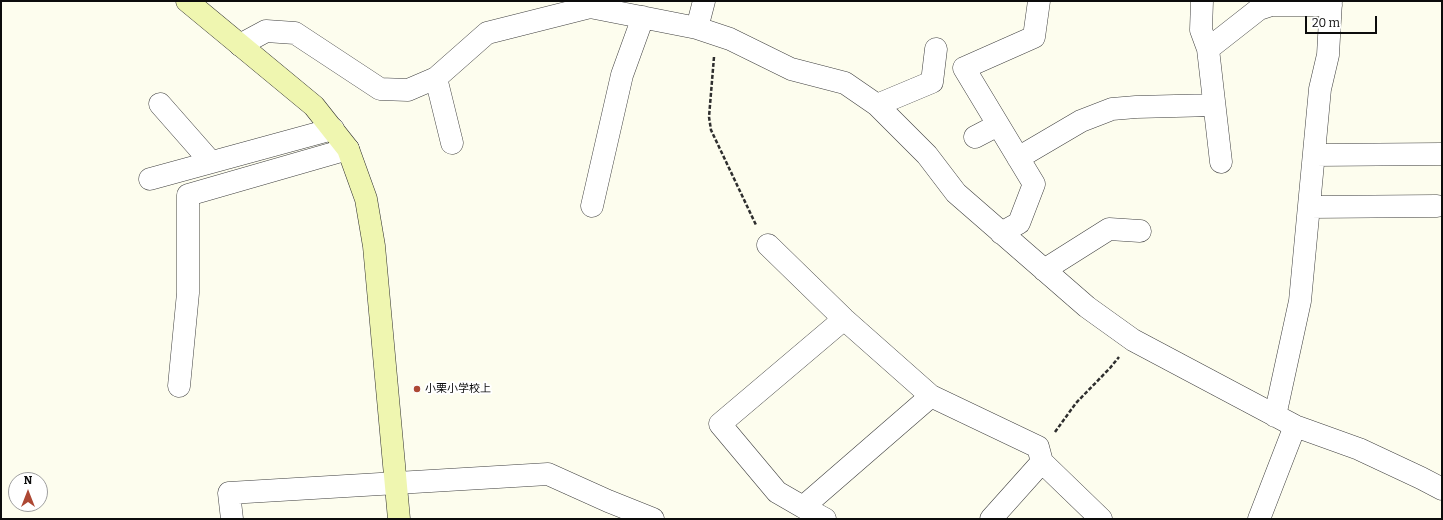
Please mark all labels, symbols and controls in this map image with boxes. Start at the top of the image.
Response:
scale bar [1307,8,1379,34]
text: 20 m [1312,16,1340,30]
place label: 小栗小学校上 [425,382,491,396]
marker: 小栗小学校上 [412,384,422,394]
north arrow [8,472,48,512]
text: N [24,474,32,487]

